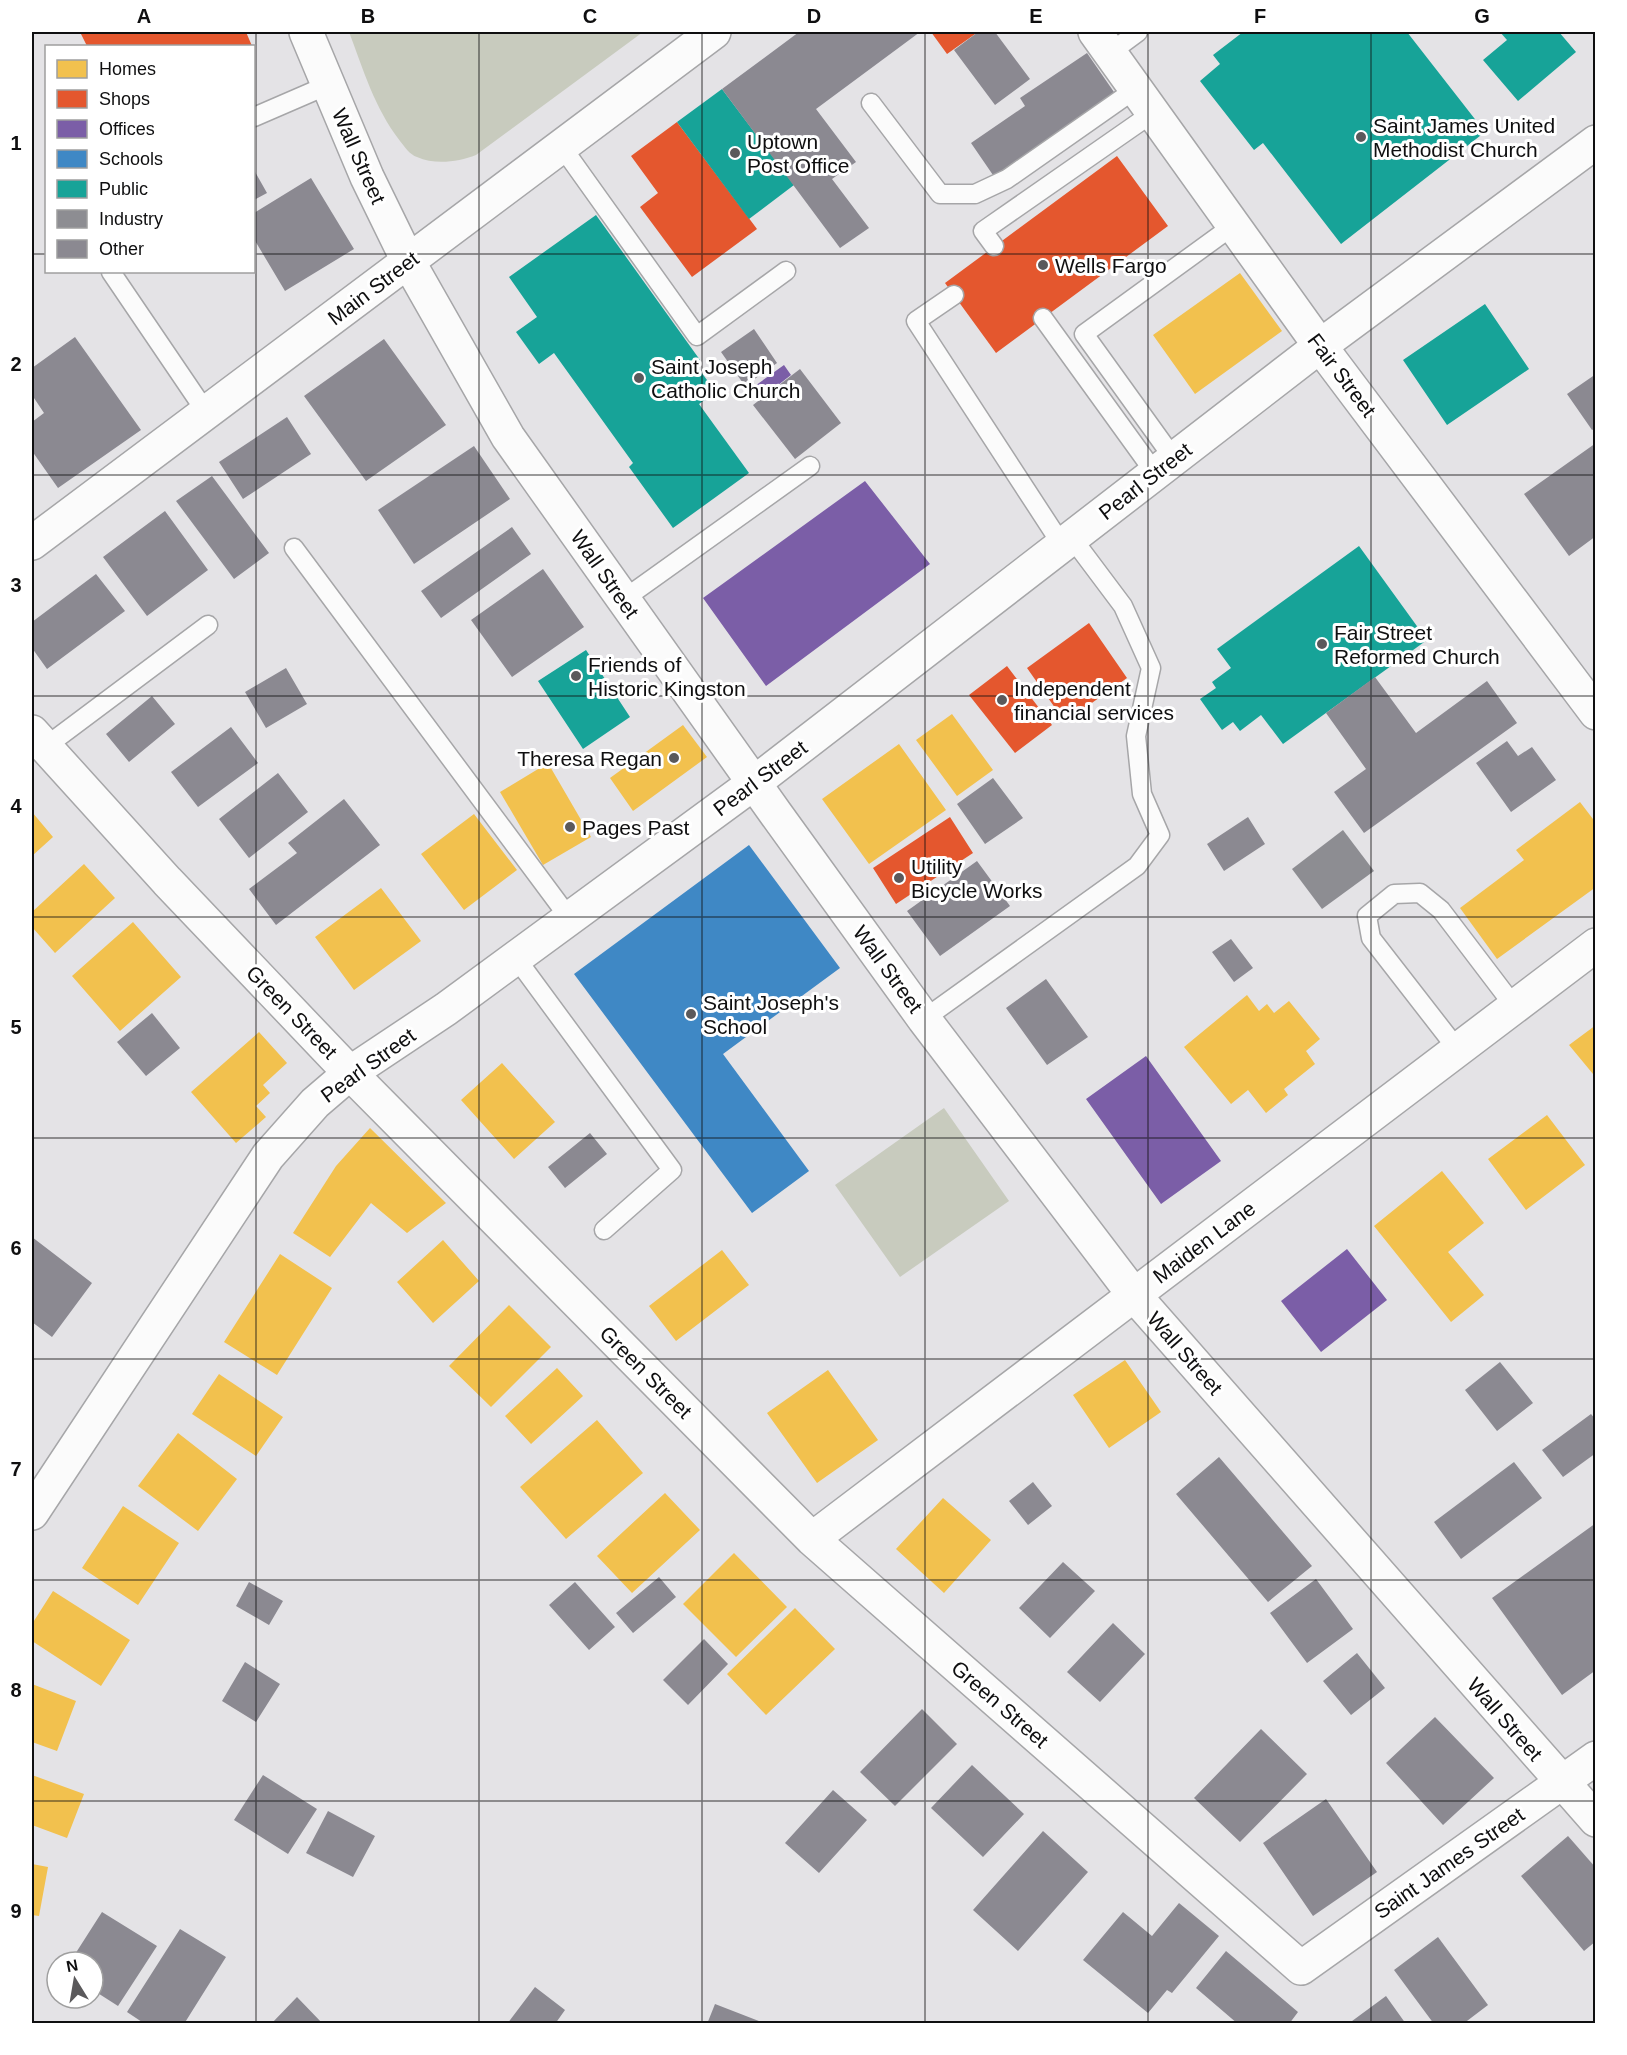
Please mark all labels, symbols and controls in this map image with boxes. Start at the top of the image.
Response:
text: A [137,5,151,27]
text: B [361,5,375,27]
text: C [583,5,597,27]
text: D [807,5,821,27]
text: E [1029,5,1043,27]
text: F [1254,5,1266,27]
text: G [1474,5,1490,27]
legend [45,45,255,273]
text: Homes [99,59,156,79]
text: Shops [99,89,150,109]
street label: Wall Street [328,105,390,207]
place label: Saint James United Methodist Church [1373,114,1555,161]
text: Offices [99,119,155,139]
place label: Uptown Post Office [747,130,849,177]
marker: Saint James United Methodist Church [1354,130,1368,144]
text: 1 [10,132,22,154]
marker: Uptown Post Office [728,146,742,160]
text: Schools [99,149,163,169]
text: Public [99,179,148,199]
text: Industry [99,209,163,229]
text: Other [99,239,144,259]
street label: Main Street [323,246,423,329]
place label: Wells Fargo [1055,254,1167,277]
marker: Wells Fargo [1036,258,1050,272]
street label: Fair Street [1303,329,1381,421]
text: 2 [10,353,22,375]
place label: Saint Joseph Catholic Church [651,355,800,402]
marker: Saint Joseph Catholic Church [632,371,646,385]
street label: Pearl Street [1094,438,1196,524]
street label: Wall Street [566,526,644,622]
text: 3 [10,574,22,596]
place label: Fair Street Reformed Church [1334,621,1500,668]
marker: Fair Street Reformed Church [1315,637,1329,651]
place label: Friends of Historic Kingston [588,653,746,700]
marker: Friends of Historic Kingston [569,669,583,683]
place label: Independent financial services [1014,677,1174,724]
marker: Independent financial services [995,693,1009,707]
street label: Pearl Street [709,735,811,821]
place label: Theresa Regan [517,747,662,770]
marker: Theresa Regan [667,751,681,765]
text: 4 [10,795,22,817]
place label: Pages Past [582,816,690,839]
marker: Pages Past [563,820,577,834]
place label: Utility Bicycle Works [911,855,1042,902]
marker: Utility Bicycle Works [892,871,906,885]
street label: Wall Street [849,921,927,1017]
street label: Green Street [242,961,342,1063]
place label: Saint Joseph's School [703,991,839,1038]
marker: Saint Joseph's School [684,1007,698,1021]
text: 5 [10,1016,22,1038]
street label: Pearl Street [316,1023,420,1107]
street label: Maiden Lane [1149,1196,1259,1288]
text: 6 [10,1237,22,1259]
street label: Wall Street [1143,1307,1227,1399]
street label: Green Street [595,1321,697,1423]
text: 7 [10,1458,22,1480]
street label: Green Street [947,1656,1053,1752]
street label: Wall Street [1463,1673,1547,1765]
text: 8 [10,1679,22,1701]
street label: Saint James Street [1370,1803,1528,1923]
text: 9 [10,1900,22,1922]
north arrow [45,1950,105,2010]
text: N [65,1956,80,1975]

